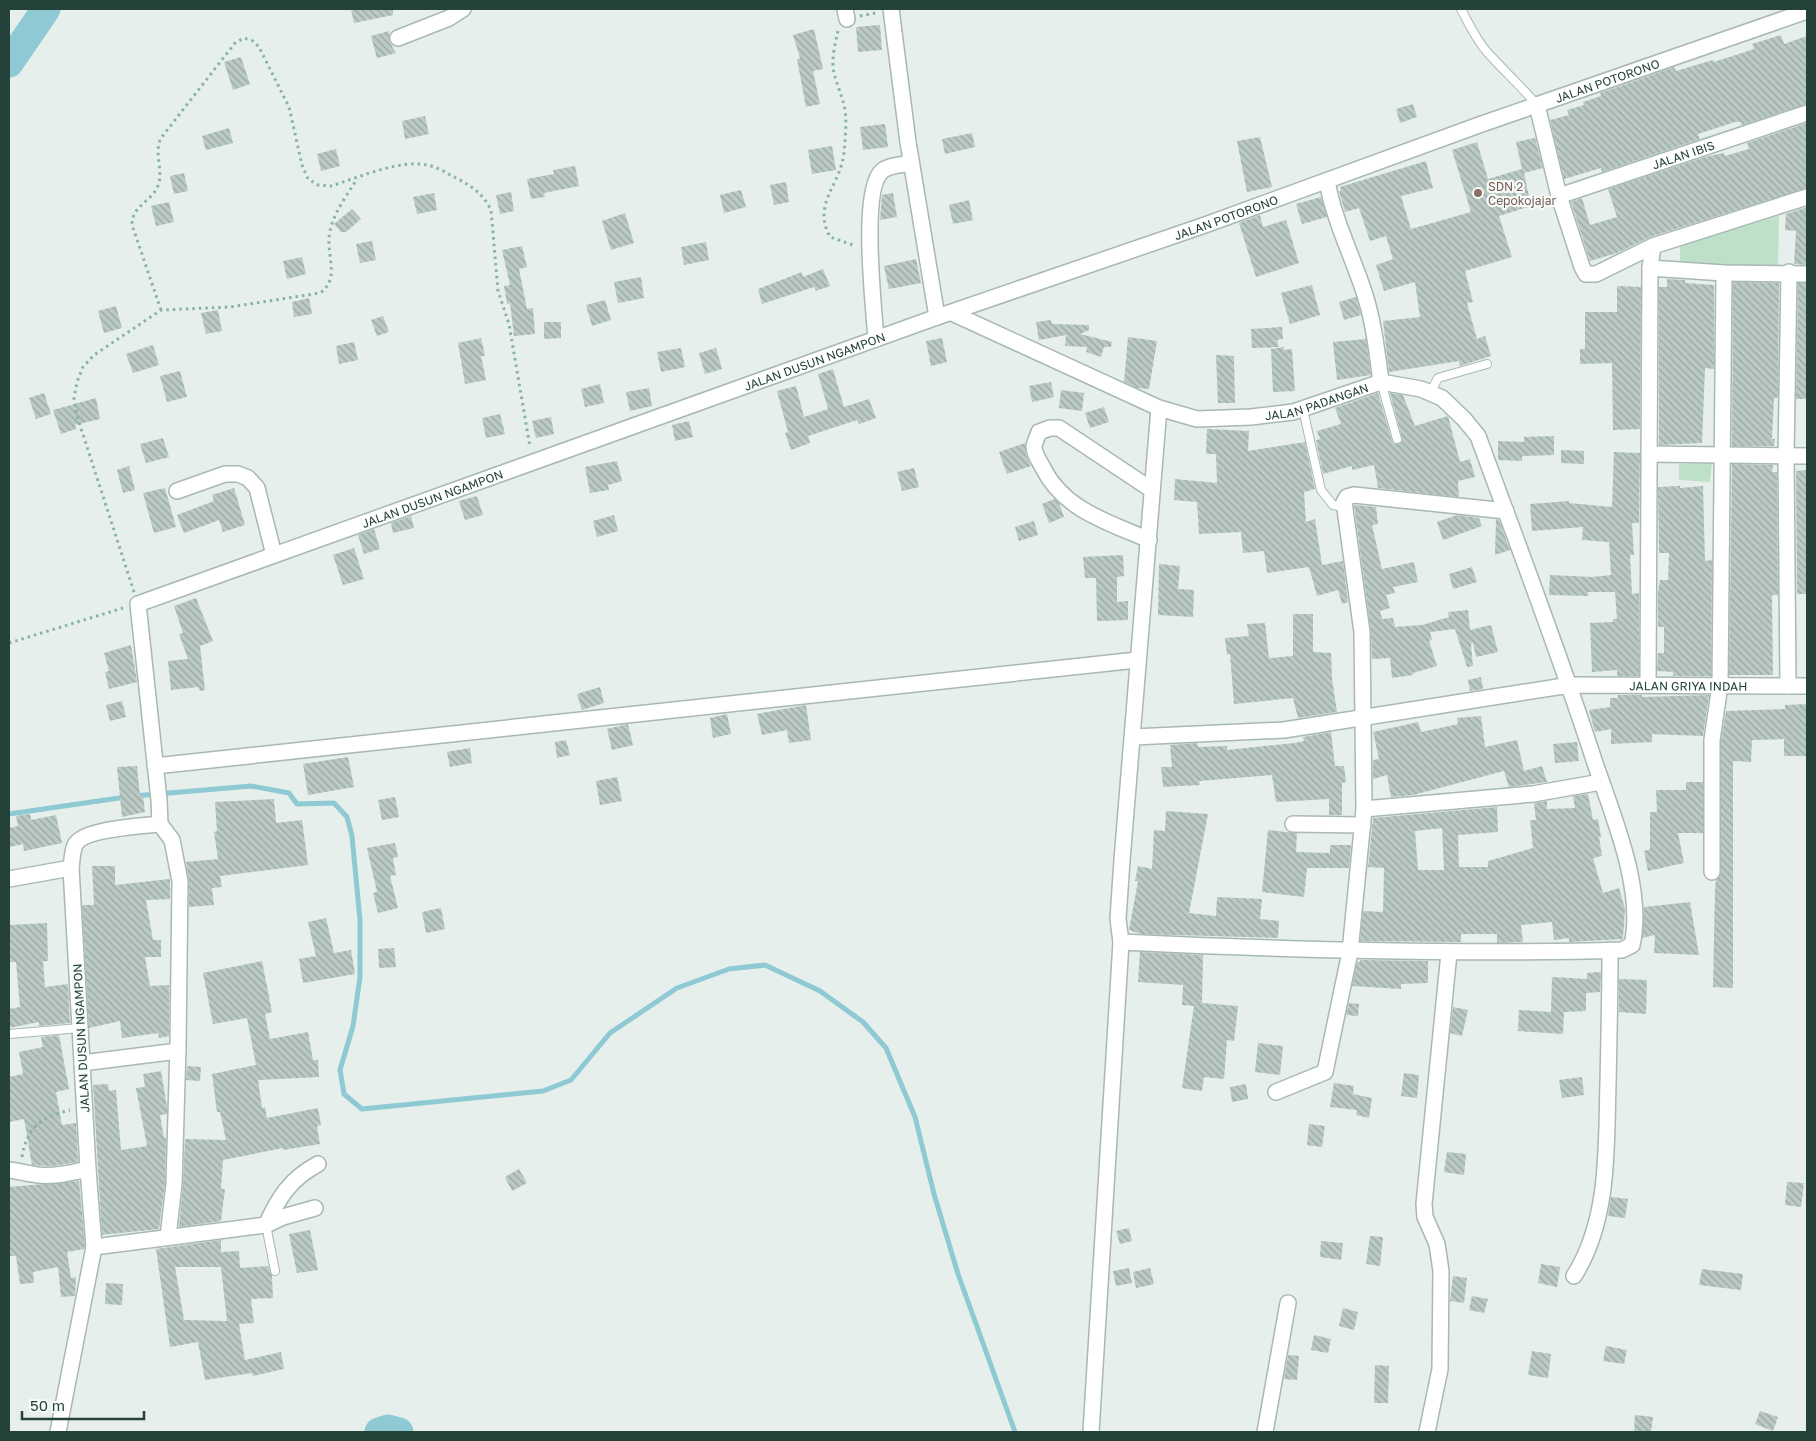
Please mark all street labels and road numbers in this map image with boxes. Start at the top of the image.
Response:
street label: JALAN POTORONO [1553,55,1661,105]
street label: JALAN IBIS [1650,137,1717,172]
street label: JALAN POTORONO [1172,191,1280,243]
street label: JALAN DUSUN NGAMPON [742,329,887,393]
street label: JALAN PADANGAN [1264,379,1370,423]
street label: JALAN DUSUN NGAMPON [360,466,505,531]
street label: JALAN GRIYA INDAH [1629,678,1747,693]
street label: JALAN DUSUN NGAMPON [70,963,92,1113]

